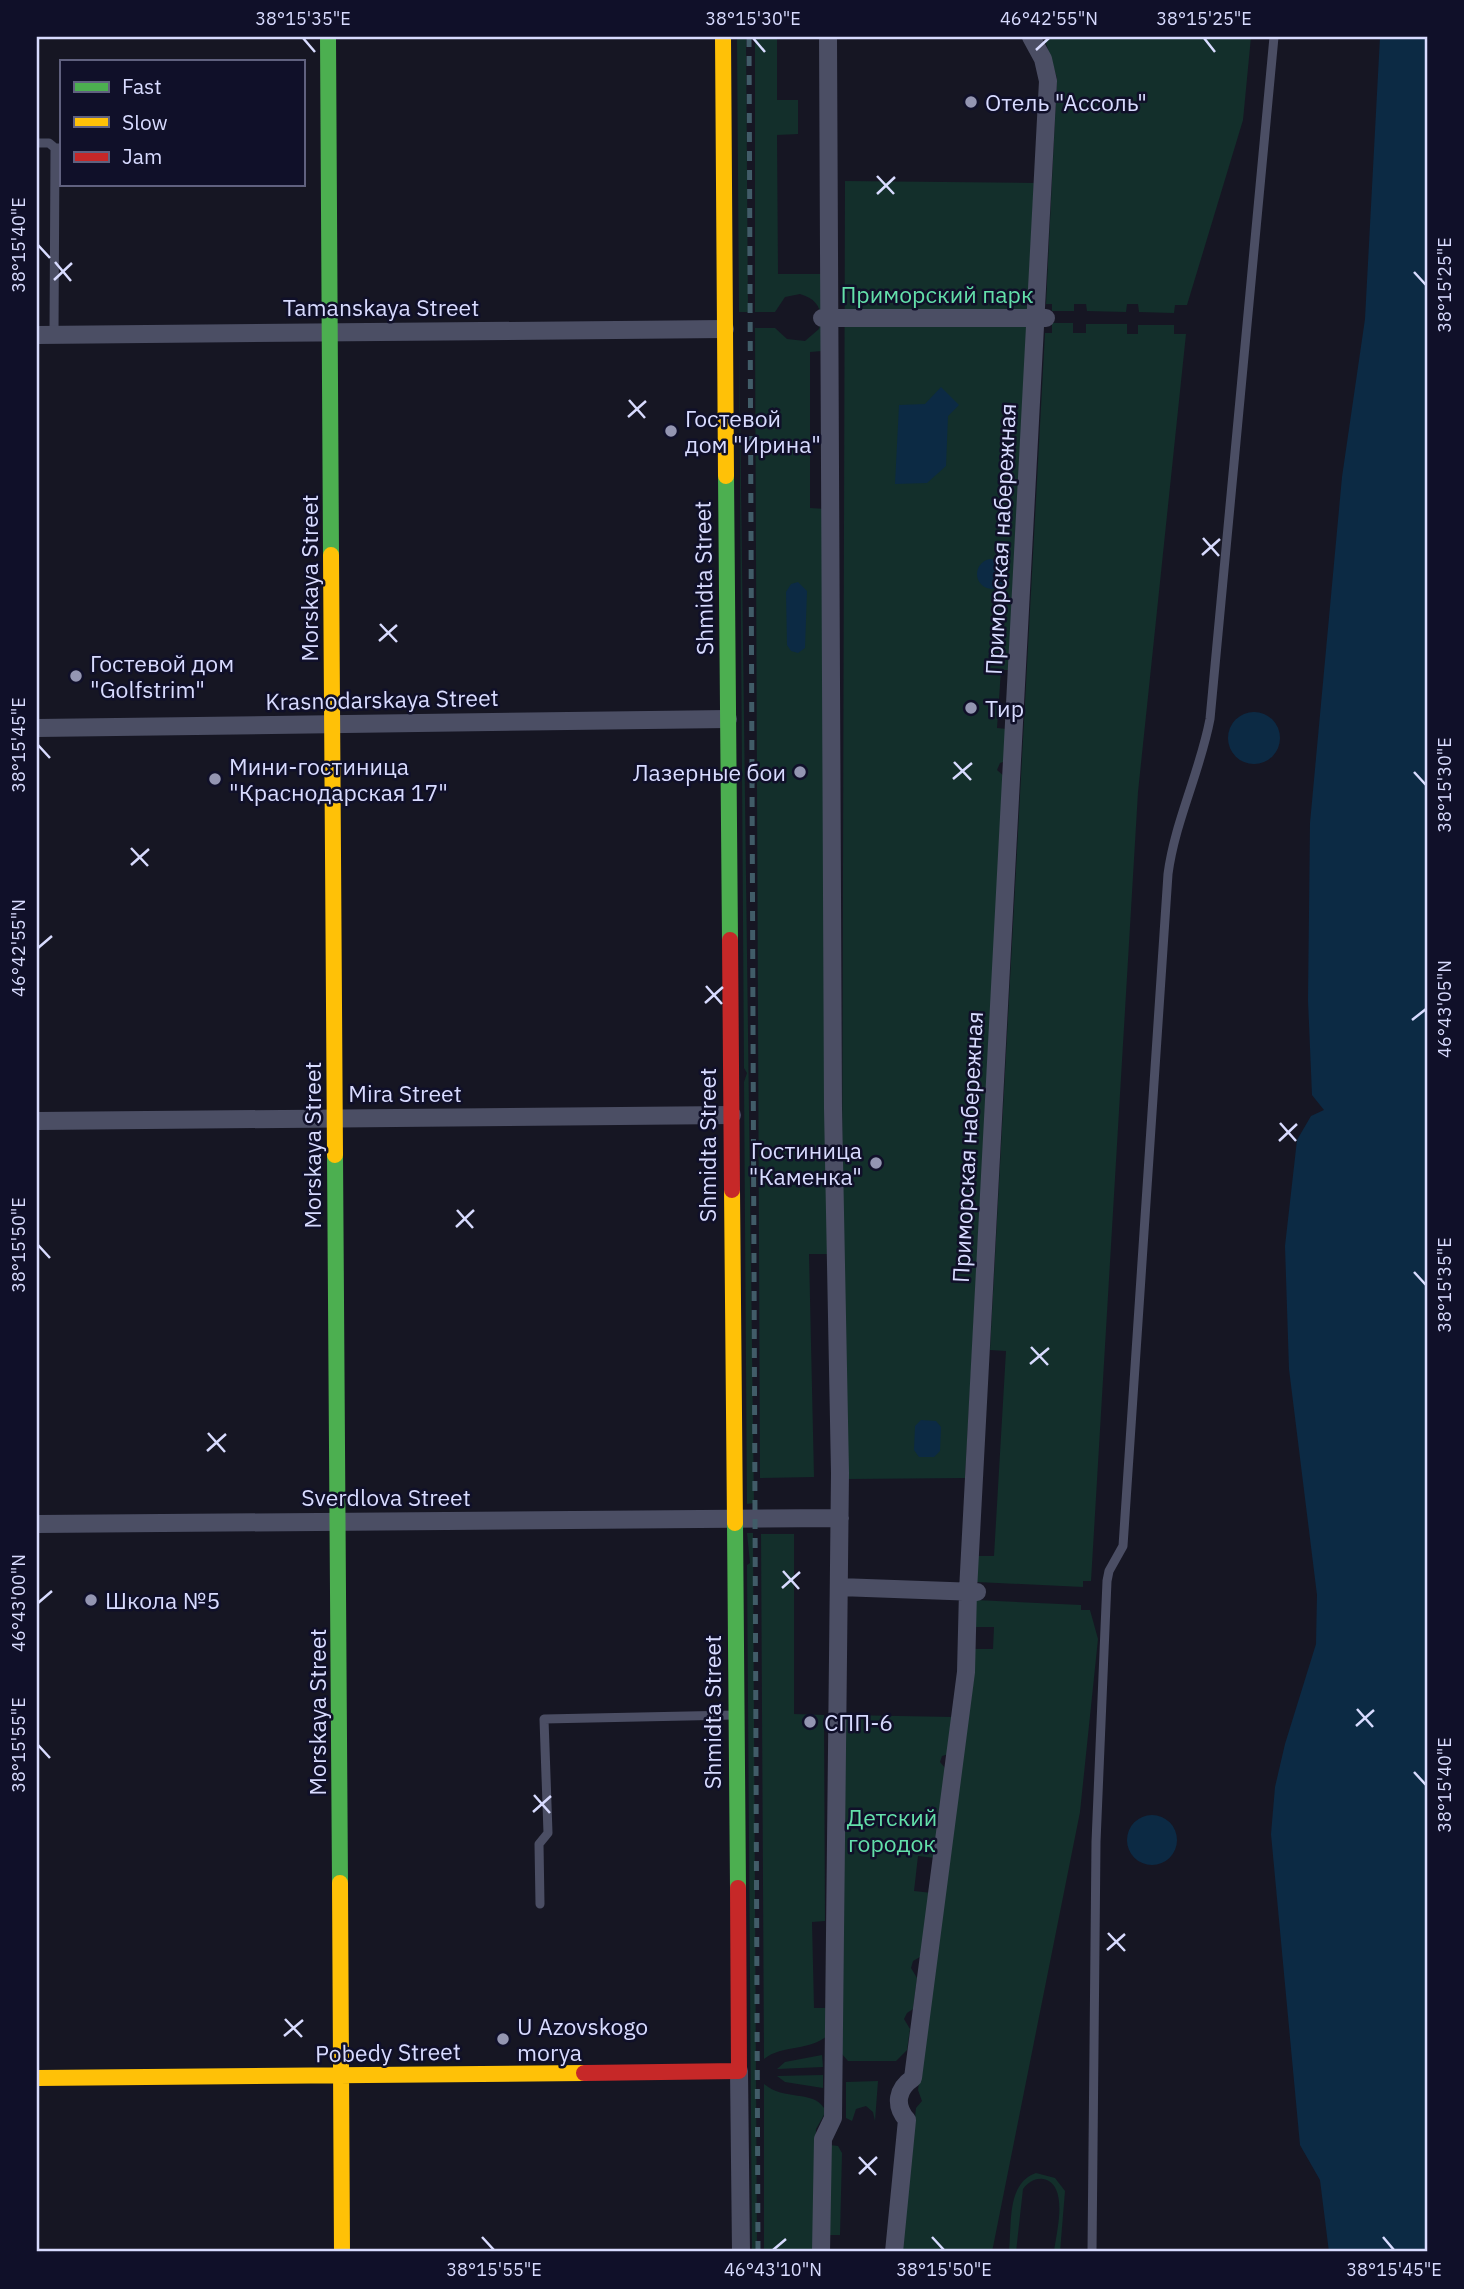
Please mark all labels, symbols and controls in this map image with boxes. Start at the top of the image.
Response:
text: 38°15'35"E [255,7,351,30]
text: 38°15'30"E [705,7,801,30]
text: 46°42'55"N [1000,7,1098,30]
text: 38°15'25"E [1156,7,1252,30]
legend [60,60,304,186]
text: Fast [122,72,162,100]
place label: Отель "Ассоль" [985,87,1147,117]
marker: Отель "Ассоль" [963,94,979,110]
text: Slow [122,108,168,136]
text: Jam [122,142,162,170]
text: 38°15'40"E [7,197,30,293]
text: 38°15'25"E [1433,237,1456,333]
park label: Приморский парк [840,279,1034,309]
street label: Tamanskaya Street [283,292,479,322]
street label: Приморская набережная [978,402,1022,676]
place label: Гостевой дом "Ирина" [685,403,821,459]
marker: Гостевой дом "Ирина" [663,423,679,439]
street label: Morskaya Street [294,494,324,662]
street label: Shmidta Street [687,501,719,655]
place label: Гостевой дом "Golfstrim" [90,648,234,704]
marker: Гостевой дом "Golfstrim" [68,668,84,684]
street label: Krasnodarskaya Street [265,682,499,716]
place label: Тир [985,693,1024,723]
text: 38°15'45"E [7,697,30,793]
marker: Тир [963,700,979,716]
text: 38°15'30"E [1433,737,1456,833]
place label: Мини-гостиница "Краснодарская 17" [229,751,448,807]
place label: Лазерные бои [633,757,786,787]
marker: Лазерные бои [792,764,808,780]
marker: Мини-гостиница "Краснодарская 17" [207,771,223,787]
text: 46°42'55"N [7,899,30,997]
text: 46°43'05"N [1433,960,1456,1058]
street label: Приморская набережная [945,1010,989,1284]
street label: Morskaya Street [297,1061,327,1229]
street label: Shmidta Street [692,1068,722,1222]
street label: Mira Street [348,1078,462,1108]
place label: Гостиница "Каменка" [749,1135,862,1191]
marker: Гостиница "Каменка" [868,1155,884,1171]
text: 38°15'50"E [7,1197,30,1293]
text: 38°15'35"E [1433,1237,1456,1333]
street label: Sverdlova Street [301,1482,471,1512]
text: 46°43'00"N [7,1554,30,1652]
place label: Школа №5 [105,1585,220,1615]
marker: Школа №5 [83,1592,99,1608]
street label: Morskaya Street [302,1628,332,1796]
street label: Shmidta Street [697,1635,727,1789]
text: 38°15'55"E [7,1697,30,1793]
place label: СПП-6 [824,1707,893,1737]
marker: СПП-6 [802,1714,818,1730]
text: 38°15'40"E [1433,1737,1456,1833]
park label: Детский городок [847,1802,937,1858]
place label: U Azovskogo morya [517,2011,648,2067]
marker: U Azovskogo morya [495,2031,511,2047]
street label: Pobedy Street [315,2036,461,2068]
text: 38°15'55"E [446,2258,542,2281]
text: 46°43'10"N [724,2258,822,2281]
text: 38°15'50"E [896,2258,992,2281]
text: 38°15'45"E [1346,2258,1442,2281]

